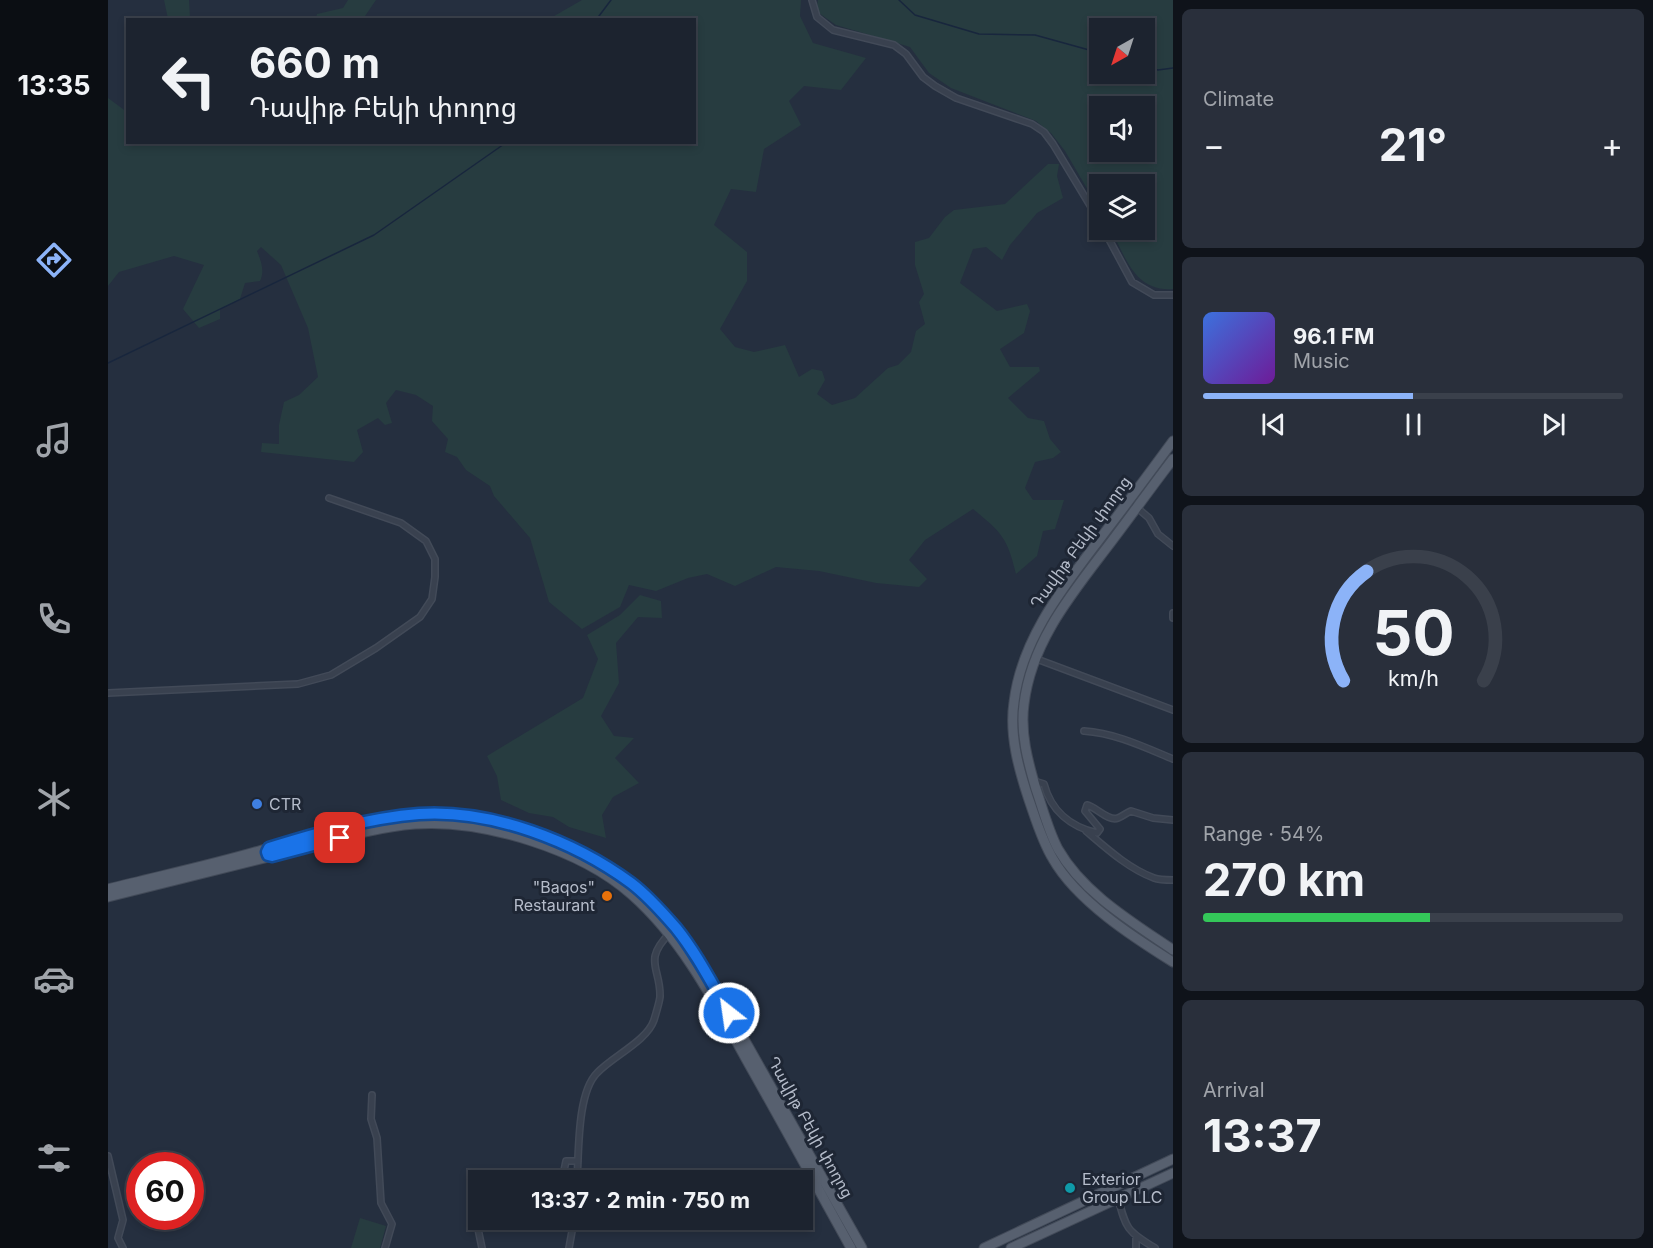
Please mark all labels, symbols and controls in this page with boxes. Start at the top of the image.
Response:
north arrow [1089,18,1155,84]
map controls [1089,18,1155,240]
text: 660 m [249,37,380,88]
icon: left [150,42,228,120]
text: 13:35 [18,69,90,102]
text: Climate [1203,87,1274,111]
text: Դավիթ Բեկի փողոց [249,91,517,124]
button: sound [1089,96,1155,162]
text: 21° [1379,117,1447,172]
text: − [1203,125,1225,165]
text: + [1601,125,1623,165]
button: layers [1089,174,1155,240]
icon: directions [33,239,75,281]
text: 96.1 FM [1293,323,1374,349]
text: Music [1293,349,1350,373]
icon: previous [1257,408,1290,441]
icon: pause [1397,408,1430,441]
icon: next [1537,408,1570,441]
icon: music [33,419,75,461]
street label: Դավիթ Բեկի փողոց [1025,472,1135,612]
text: 50 [1372,595,1454,670]
icon: phone [33,598,75,640]
text: km/h [1388,665,1438,691]
icon: climate [33,778,75,820]
place label: CTR [269,794,301,814]
marker: CTR [250,797,264,811]
pin [314,812,365,863]
icon: arrive [323,821,356,854]
text: Range · 54% [1203,822,1324,846]
text: 270 km [1203,852,1365,907]
place label: "Baqos" Restaurant [514,877,595,915]
marker: "Baqos" Restaurant [600,889,614,903]
icon: car [33,958,75,1000]
position arrow [697,981,761,1045]
street label: Դավիթ Բեկի փողոց [764,1053,858,1201]
text: Arrival [1203,1078,1265,1102]
text: 13:37 [1203,1108,1322,1163]
icon: filters [33,1137,75,1179]
speed limit sign: 60 [126,1152,204,1230]
place label: Exterior Group LLC [1082,1169,1162,1207]
marker: Exterior Group LLC [1063,1181,1077,1195]
text: 13:37 · 2 min · 750 m [531,1187,750,1213]

